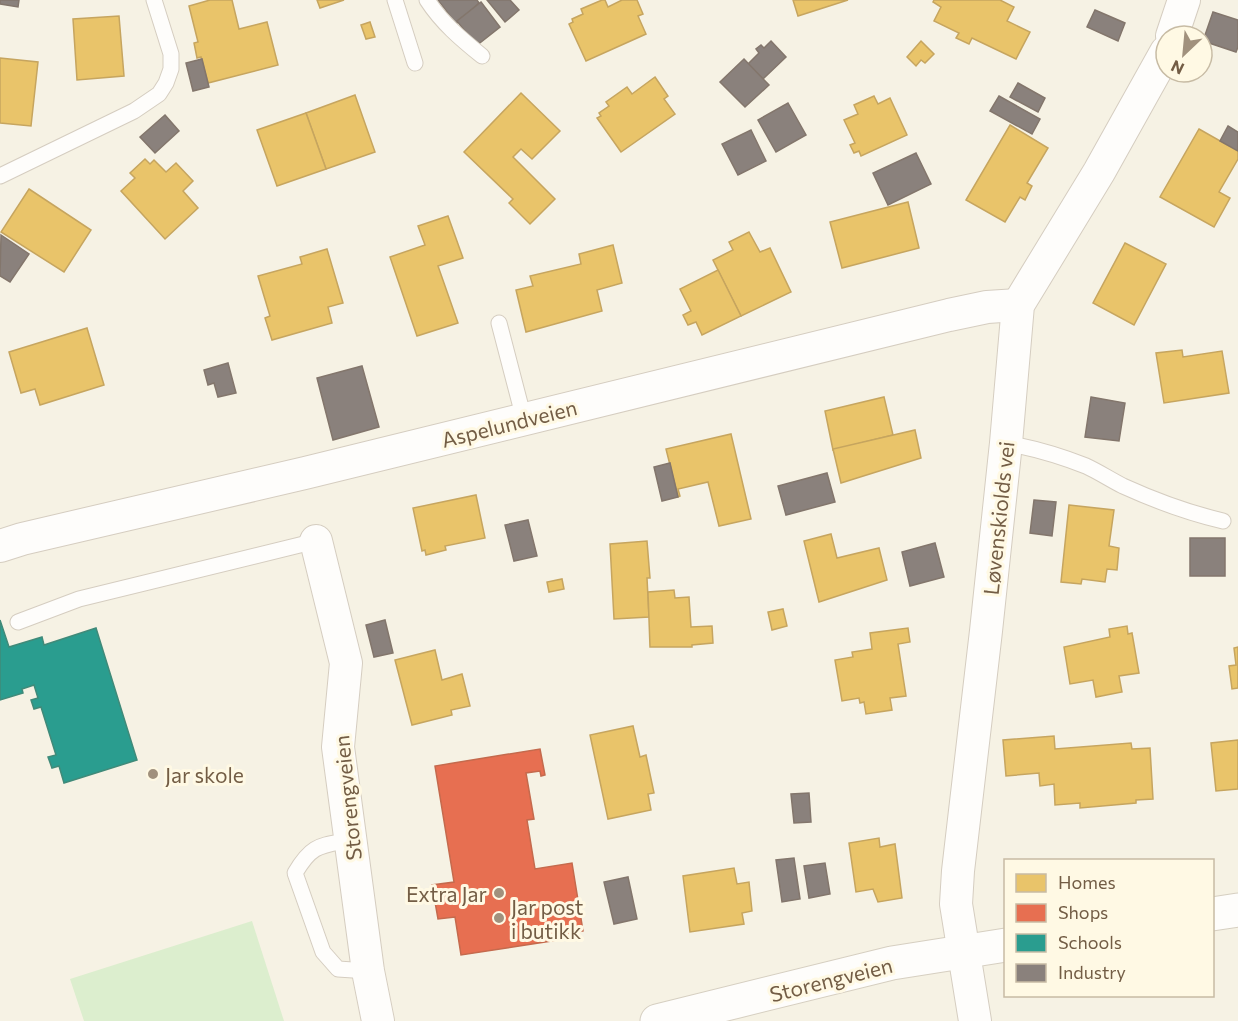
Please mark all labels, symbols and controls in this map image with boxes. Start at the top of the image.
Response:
north arrow [1154,24,1214,84]
text: N [1168,57,1187,79]
street label: Aspelundveien [439,394,579,452]
street label: Løvenskiolds vei [977,440,1019,596]
street label: Storengveien [328,734,366,862]
place label: Jar skole [165,762,244,787]
marker: Jar skole [146,767,160,781]
legend [1004,859,1214,997]
text: Homes [1058,871,1116,893]
place label: Extra Jar [406,881,487,906]
marker: Extra Jar [492,886,506,900]
place label: Jar post i butikk [511,894,583,943]
text: Shops [1058,901,1108,923]
marker: Jar post i butikk [492,911,506,925]
text: Schools [1058,931,1122,953]
street label: Storengveien [767,952,895,1006]
text: Industry [1058,961,1126,983]

